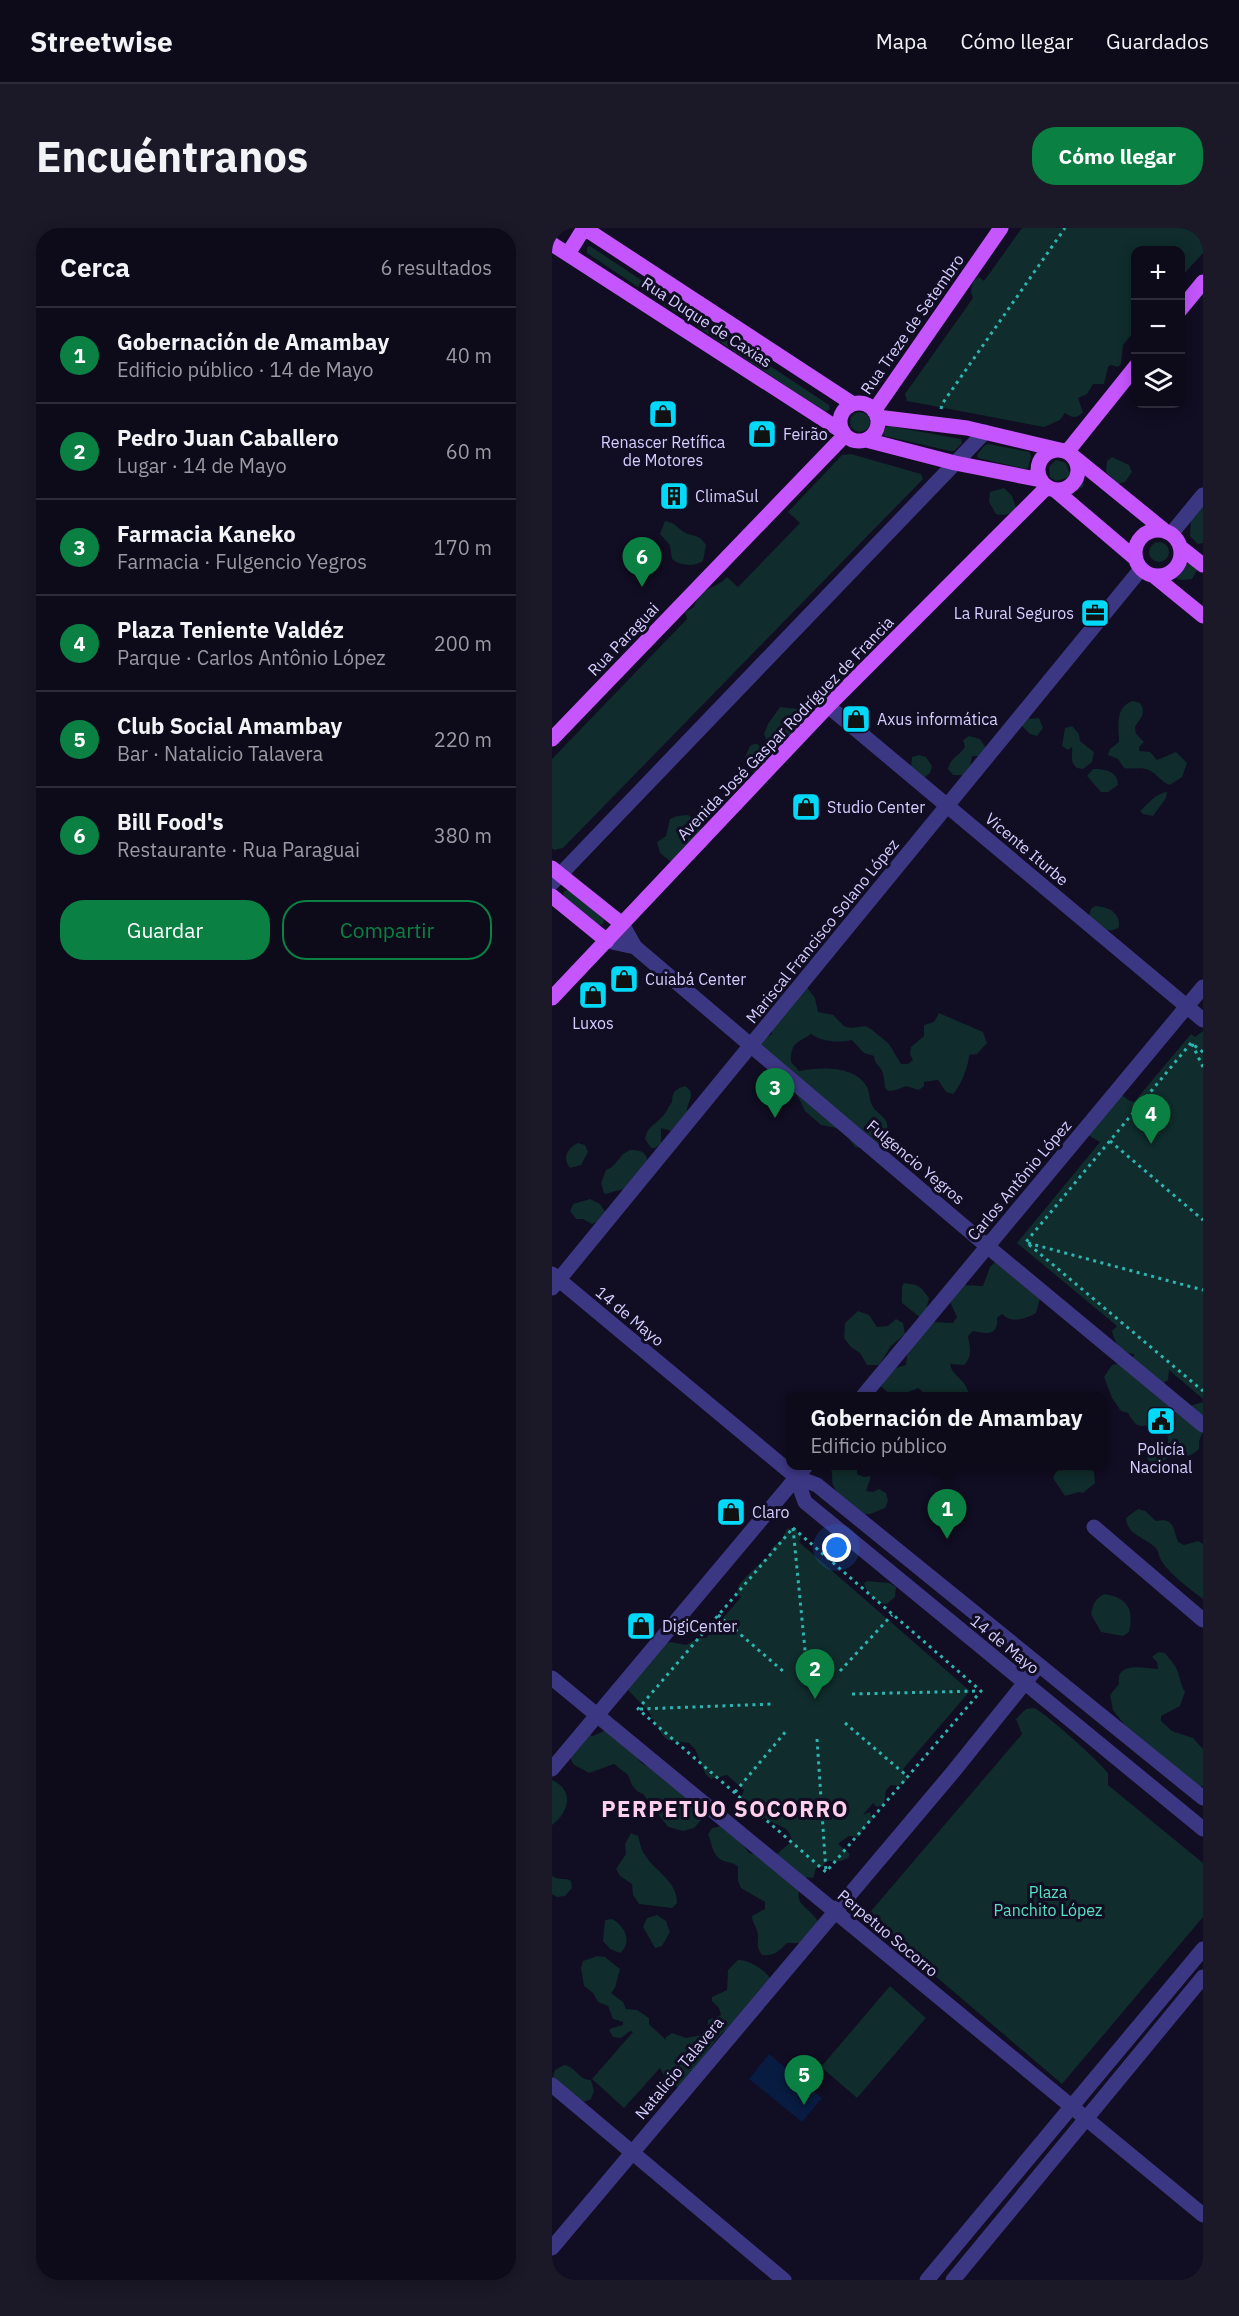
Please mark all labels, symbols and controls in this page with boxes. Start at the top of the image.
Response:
text: Streetwise [30,23,173,60]
text: Mapa [876,27,927,55]
text: Cómo llegar [960,27,1073,55]
text: Guardados [1106,27,1209,55]
button: Cómo llegar [1032,127,1203,185]
text: Encuéntranos [36,129,308,184]
map controls [1131,246,1185,408]
button: + [1131,246,1185,300]
text: Cerca [60,250,130,284]
street label: Rua Treze de Setembro [856,250,968,398]
text: 6 resultados [380,254,492,281]
street label: Rua Duque de Caxias [638,272,776,372]
button: − [1131,300,1185,354]
text: Gobernación de Amambay [117,327,389,356]
text: 1 [74,342,86,369]
text: 40 m [446,342,492,369]
button: layers [1131,354,1185,408]
text: Edificio público · 14 de Mayo [117,356,373,383]
shop icon: Renascer Retífica de Motores [647,398,679,430]
shop icon: Feirão [746,418,778,450]
text: Pedro Juan Caballero [117,423,339,452]
place label: Feirão [783,424,828,444]
place label: Renascer Retífica de Motores [601,432,726,470]
text: 2 [74,438,86,465]
text: 60 m [446,438,492,465]
text: Lugar · 14 de Mayo [117,452,287,479]
building icon: ClimaSul [658,480,690,512]
place label: ClimaSul [695,486,759,506]
text: Farmacia Kaneko [117,519,296,548]
text: 3 [74,534,86,561]
text: 170 m [434,534,492,561]
pin: 6 [622,538,662,587]
text: Farmacia · Fulgencio Yegros [117,548,367,575]
office icon: La Rural Seguros [1079,597,1111,629]
street label: Rua Paraguai [583,598,663,680]
place label: La Rural Seguros [954,603,1074,623]
street label: Avenida José Gaspar Rodríguez de Francia [672,612,898,844]
text: Plaza Teniente Valdéz [117,615,344,644]
text: 4 [74,630,86,657]
text: 200 m [434,630,492,657]
text: Parque · Carlos Antônio López [117,644,386,671]
shop icon: Axus informática [840,703,872,735]
place label: Axus informática [877,709,998,729]
text: Club Social Amambay [117,711,342,740]
text: 5 [74,726,86,753]
text: 220 m [434,726,492,753]
text: Bar · Natalicio Talavera [117,740,323,767]
shop icon: Studio Center [790,791,822,823]
place label: Studio Center [827,797,925,817]
text: Bill Food's [117,807,224,836]
street label: Vicente Iturbe [981,808,1073,890]
text: 6 [74,822,86,849]
text: 380 m [434,822,492,849]
street label: Mariscal Francisco Solano López [741,835,903,1027]
text: Restaurante · Rua Paraguai [117,836,360,863]
button: Guardar [60,900,270,960]
button: Compartir [282,900,492,960]
shop icon: Cuiabá Center [608,963,640,995]
place label: Cuiabá Center [645,969,746,989]
shop icon: Luxos [577,979,609,1011]
place label: Luxos [572,1013,614,1033]
pin: 3 [756,1068,794,1118]
pin: 4 [1132,1094,1170,1144]
street label: Fulgencio Yegros [863,1115,969,1209]
street label: Carlos Antônio López [963,1116,1075,1244]
street label: 14 de Mayo [592,1282,668,1350]
popup [786,1392,1107,1470]
text: Gobernación de Amambay [810,1403,1083,1432]
public building icon: Policía Nacional [1145,1405,1177,1437]
text: Edificio público [810,1432,947,1459]
place label: Policía Nacional [1130,1439,1192,1477]
pin: 1 [928,1490,966,1539]
shop icon: Claro [715,1496,747,1528]
place label: Claro [752,1502,790,1522]
your location [822,1533,851,1562]
shop icon: DigiCenter [625,1610,657,1642]
street label: 14 de Mayo [966,1610,1044,1678]
place label: DigiCenter [662,1616,737,1636]
pin: 2 [796,1650,834,1699]
district label: PERPETUO SOCORRO [601,1794,849,1823]
park label: Plaza Panchito López [994,1882,1102,1920]
street label: Perpetuo Socorro [834,1885,942,1981]
street label: Natalicio Talavera [630,2012,728,2123]
pin: 5 [784,2056,824,2105]

